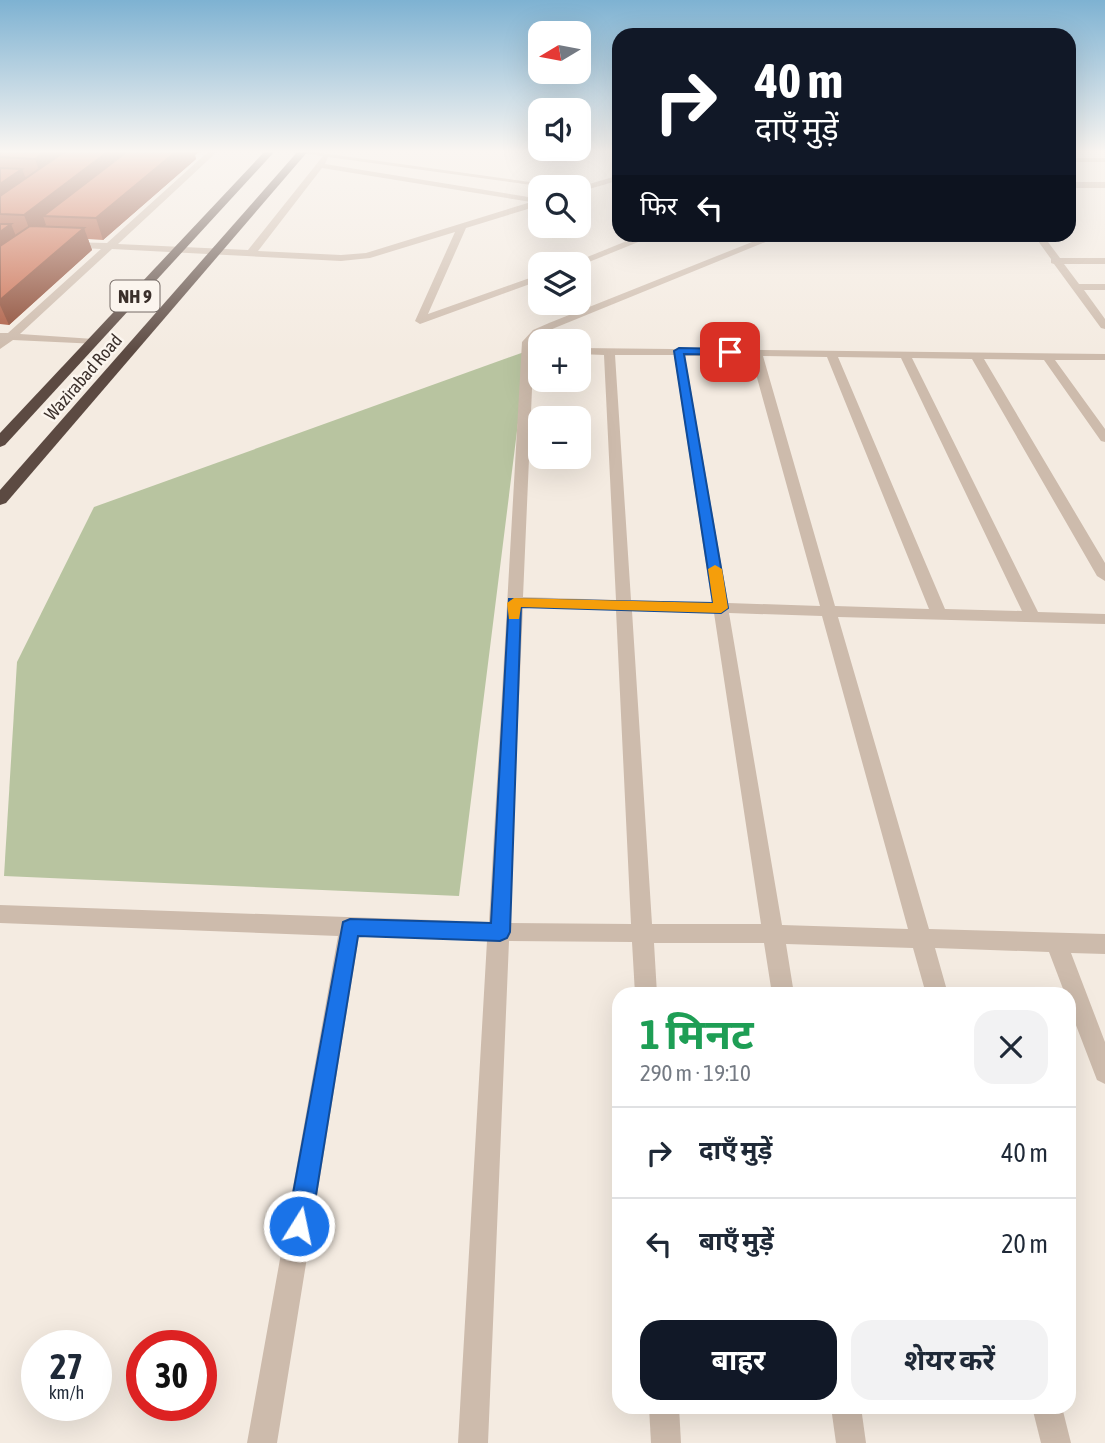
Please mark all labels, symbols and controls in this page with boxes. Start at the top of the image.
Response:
north arrow [528,21,592,84]
map controls [528,21,591,469]
text: 40 m [755,52,843,108]
icon: right [640,56,731,147]
button: sound [528,98,591,161]
text: दाएँ मुड़ें [755,110,839,147]
button: search [528,175,591,238]
icon: left [691,189,729,227]
text: फिर [640,191,677,221]
button: layers [528,252,591,315]
road number: NH 9 [110,280,160,312]
pin [700,322,760,382]
button: + [528,329,591,392]
street label: Wazirabad Road [40,330,126,424]
icon: arrive [711,333,749,371]
button: − [528,406,591,469]
text: 1 मिनट [640,1010,754,1058]
button: close [974,1010,1048,1084]
text: 290 m · 19:10 [640,1060,751,1086]
icon: right [640,1134,678,1172]
text: दाएँ मुड़ें [699,1135,772,1165]
text: 40 m [1001,1138,1048,1168]
position arrow [262,1189,336,1263]
icon: left [640,1225,678,1263]
text: बाएँ मुड़ें [699,1226,774,1256]
text: 20 m [1001,1229,1048,1259]
button: बाहर [640,1320,837,1400]
button: शेयर करें [851,1320,1048,1400]
speed limit sign: 30 [126,1330,217,1421]
text: 27 [50,1346,83,1386]
text: km/h [49,1382,84,1403]

